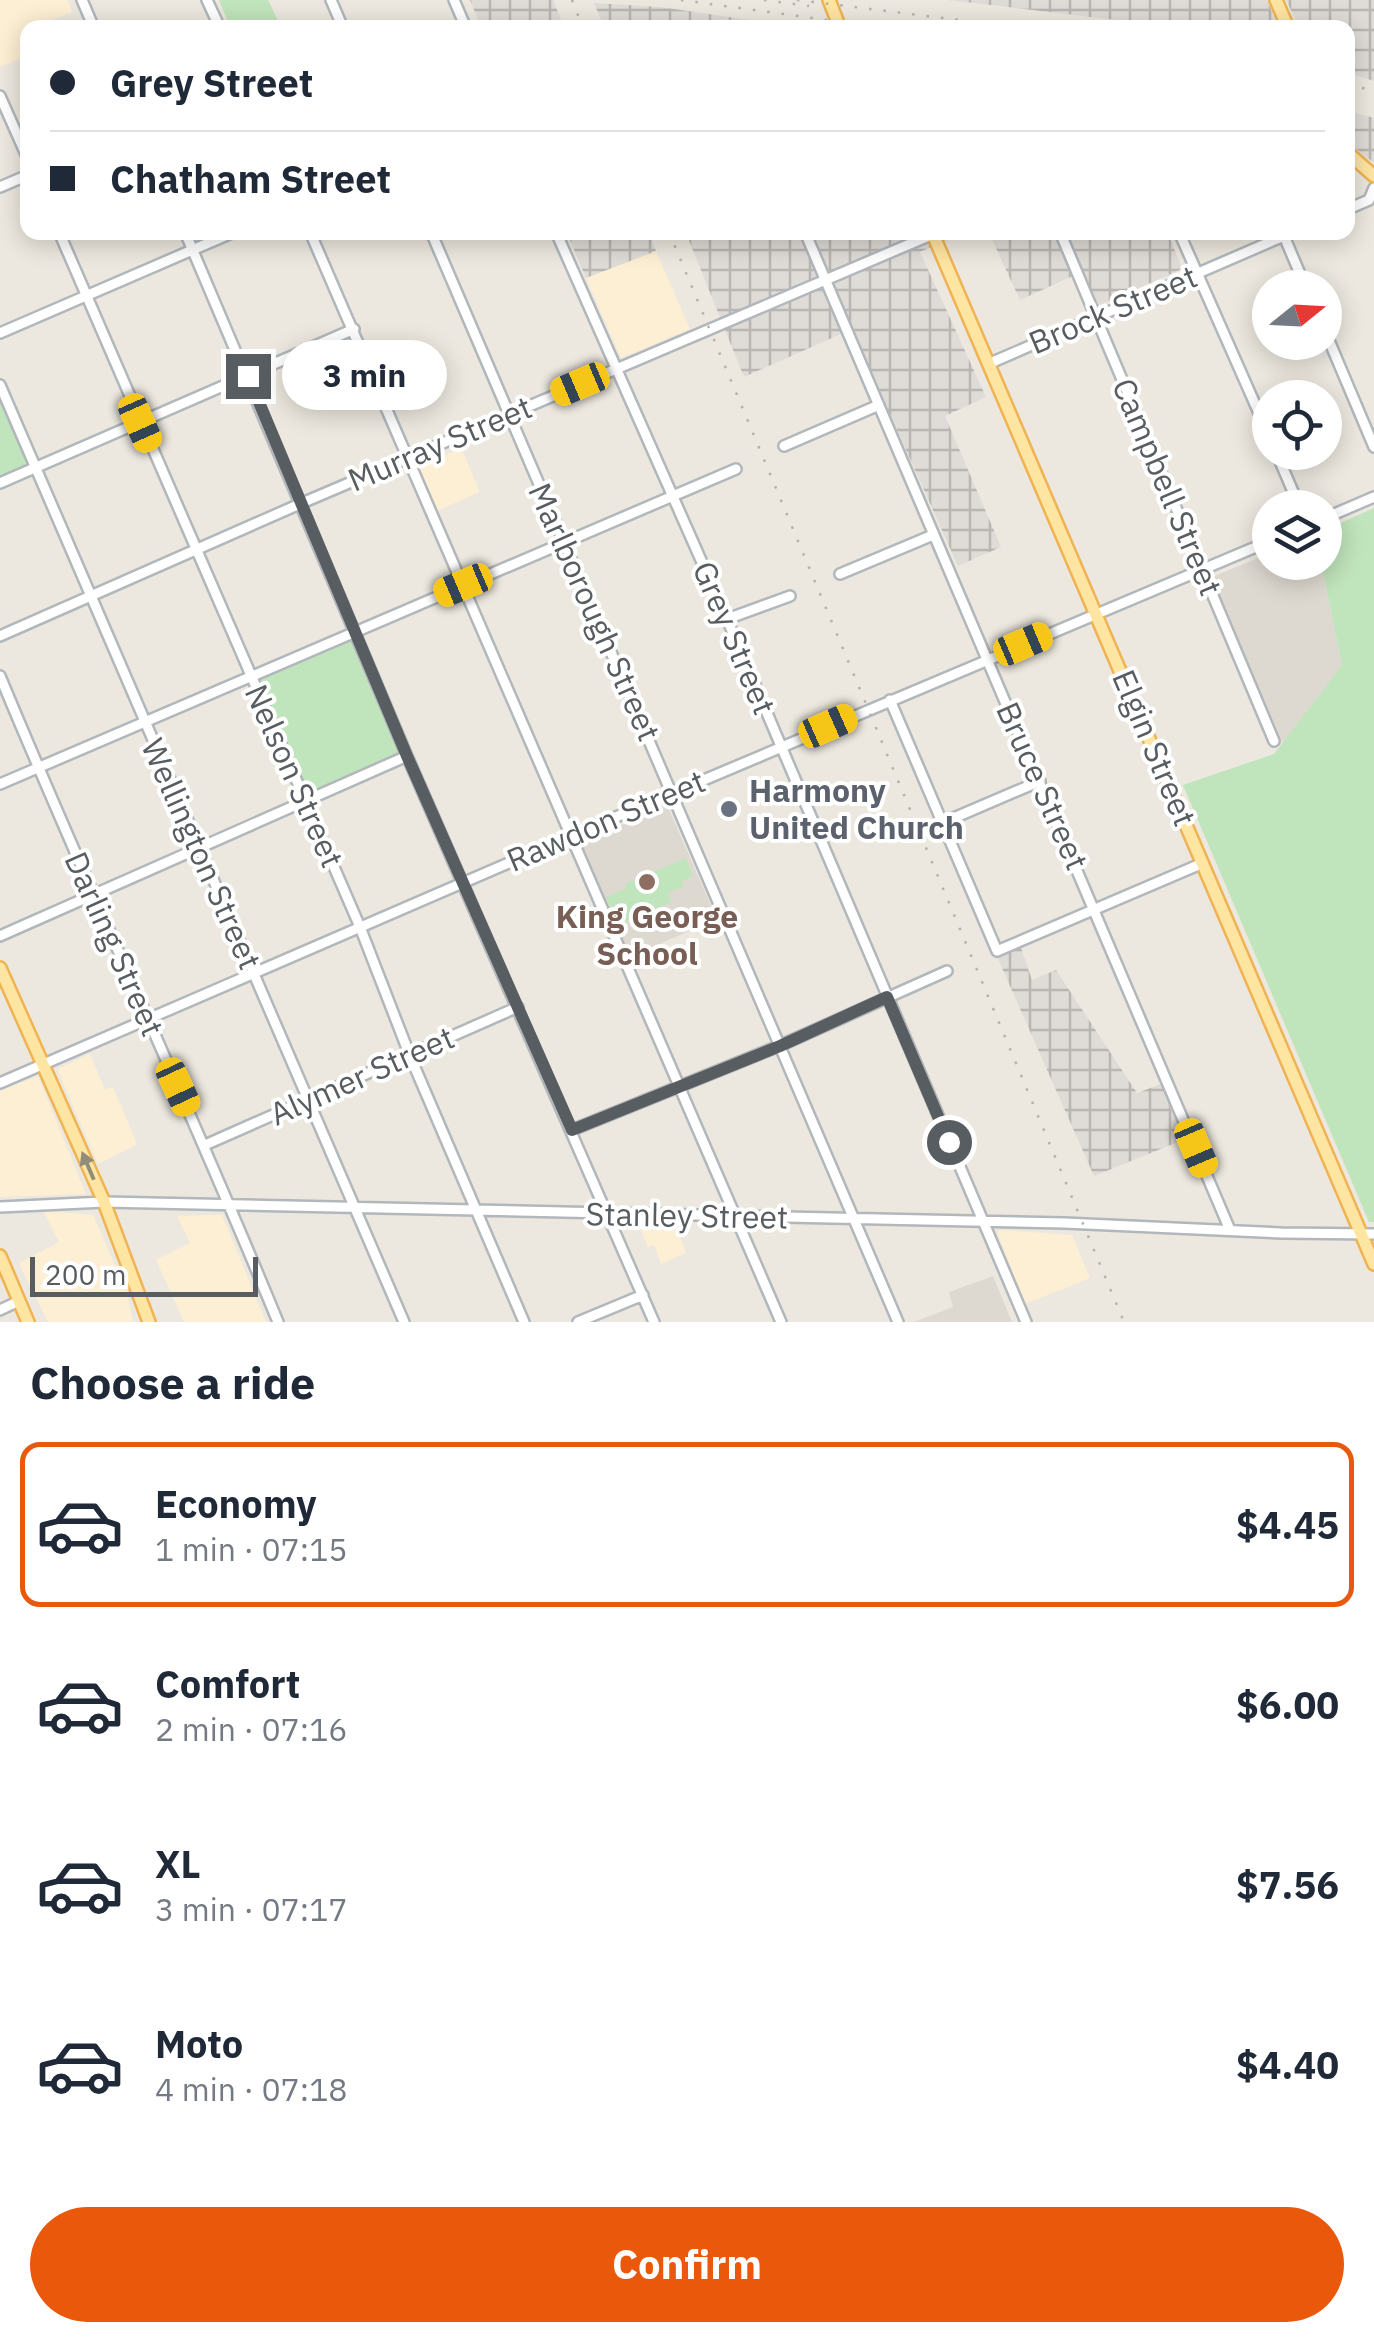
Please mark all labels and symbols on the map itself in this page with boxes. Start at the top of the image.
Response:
street label: Brock Street [1022,255,1203,363]
north arrow [1252,270,1342,360]
callout: 3 min [283,341,448,411]
route end [226,354,271,399]
car [547,358,613,410]
street label: Campbell Street [1103,372,1233,602]
street label: Murray Street [341,386,538,501]
car [114,389,166,457]
street label: Marlborough Street [519,476,671,747]
street label: Grey Street [684,555,786,721]
car [430,559,496,611]
car [990,618,1056,670]
street label: Elgin Street [1103,663,1207,832]
street label: Nelson Street [236,678,354,874]
street label: Bruce Street [987,695,1099,876]
car [794,700,862,752]
street label: Wellington Street [132,732,272,976]
street label: Rawdon Street [500,759,711,881]
place label: Harmony United Church [749,769,964,848]
marker: Harmony United Church [718,798,740,820]
street label: Darling Street [56,845,174,1042]
marker: King George School [636,871,658,893]
place label: King George School [556,895,738,974]
street label: Alymer Street [263,1016,460,1134]
car [152,1053,204,1121]
car [1170,1115,1222,1181]
route start [927,1120,972,1165]
one-way arrow [80,1151,96,1181]
street label: Stanley Street [585,1192,789,1238]
scale bar [30,1252,258,1296]

